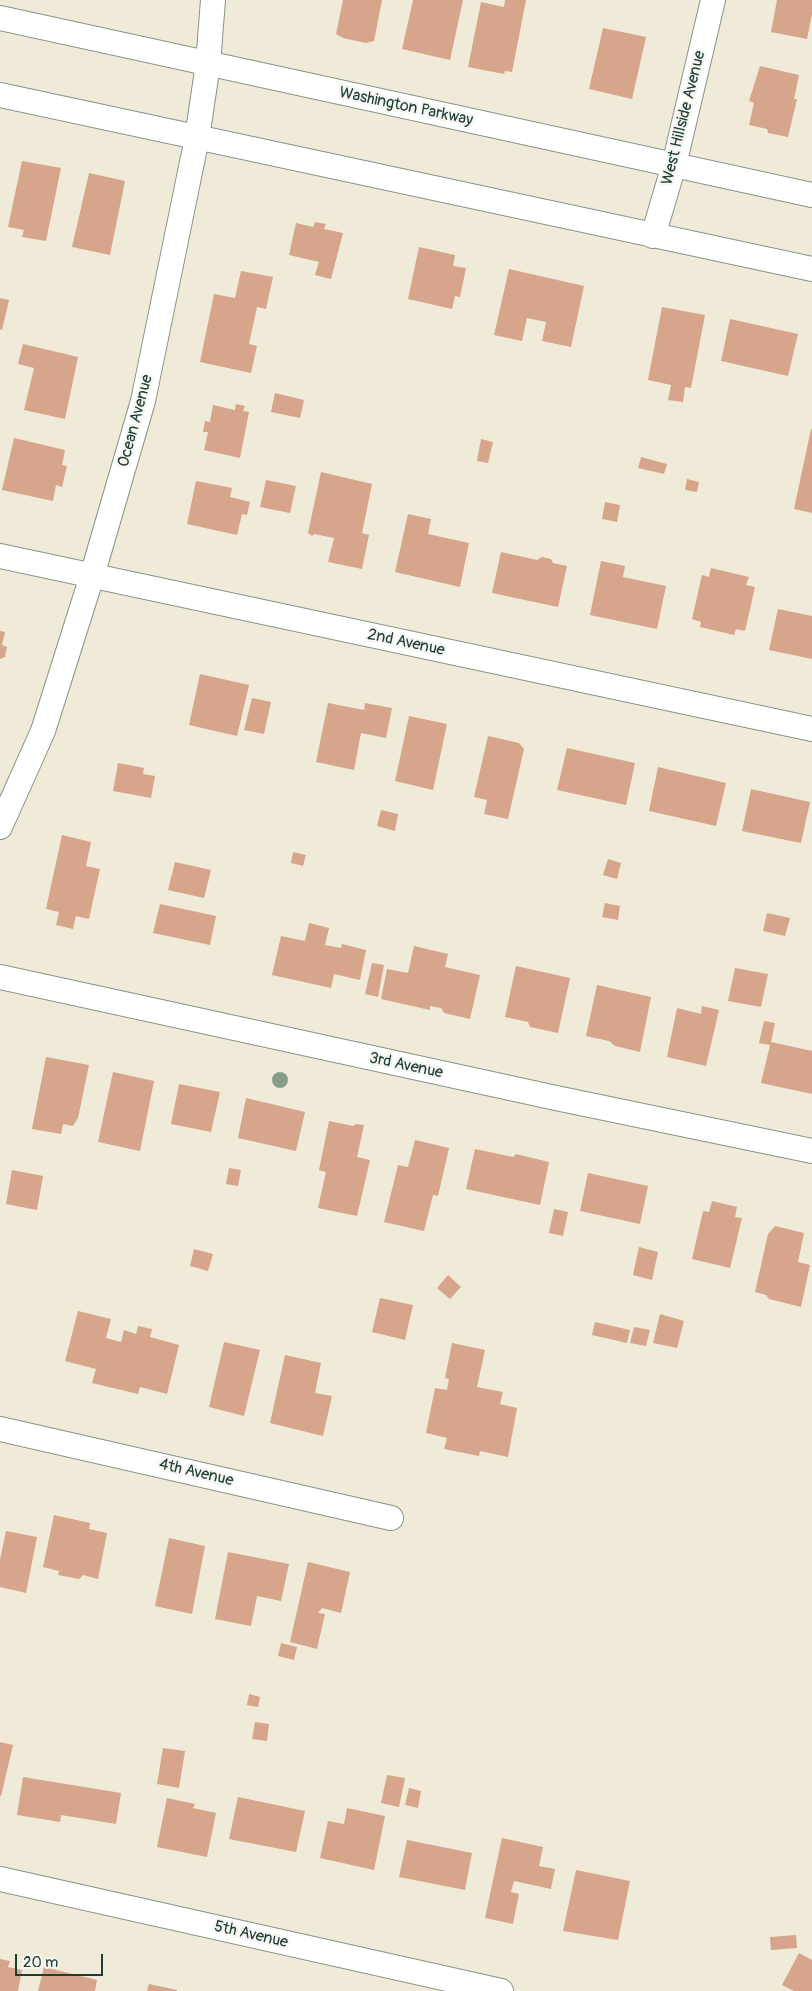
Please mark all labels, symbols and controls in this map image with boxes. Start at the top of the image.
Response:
street label: West Hillside Avenue [658,49,710,187]
street label: Washington Parkway [337,83,475,131]
street label: Ocean Avenue [114,373,158,469]
street label: 2nd Avenue [366,625,446,661]
street label: 3rd Avenue [367,1049,445,1083]
street label: 4th Avenue [157,1455,235,1491]
street label: 5th Avenue [212,1917,290,1953]
scale bar [18,1944,105,1976]
text: 20 m [23,1953,58,1972]

